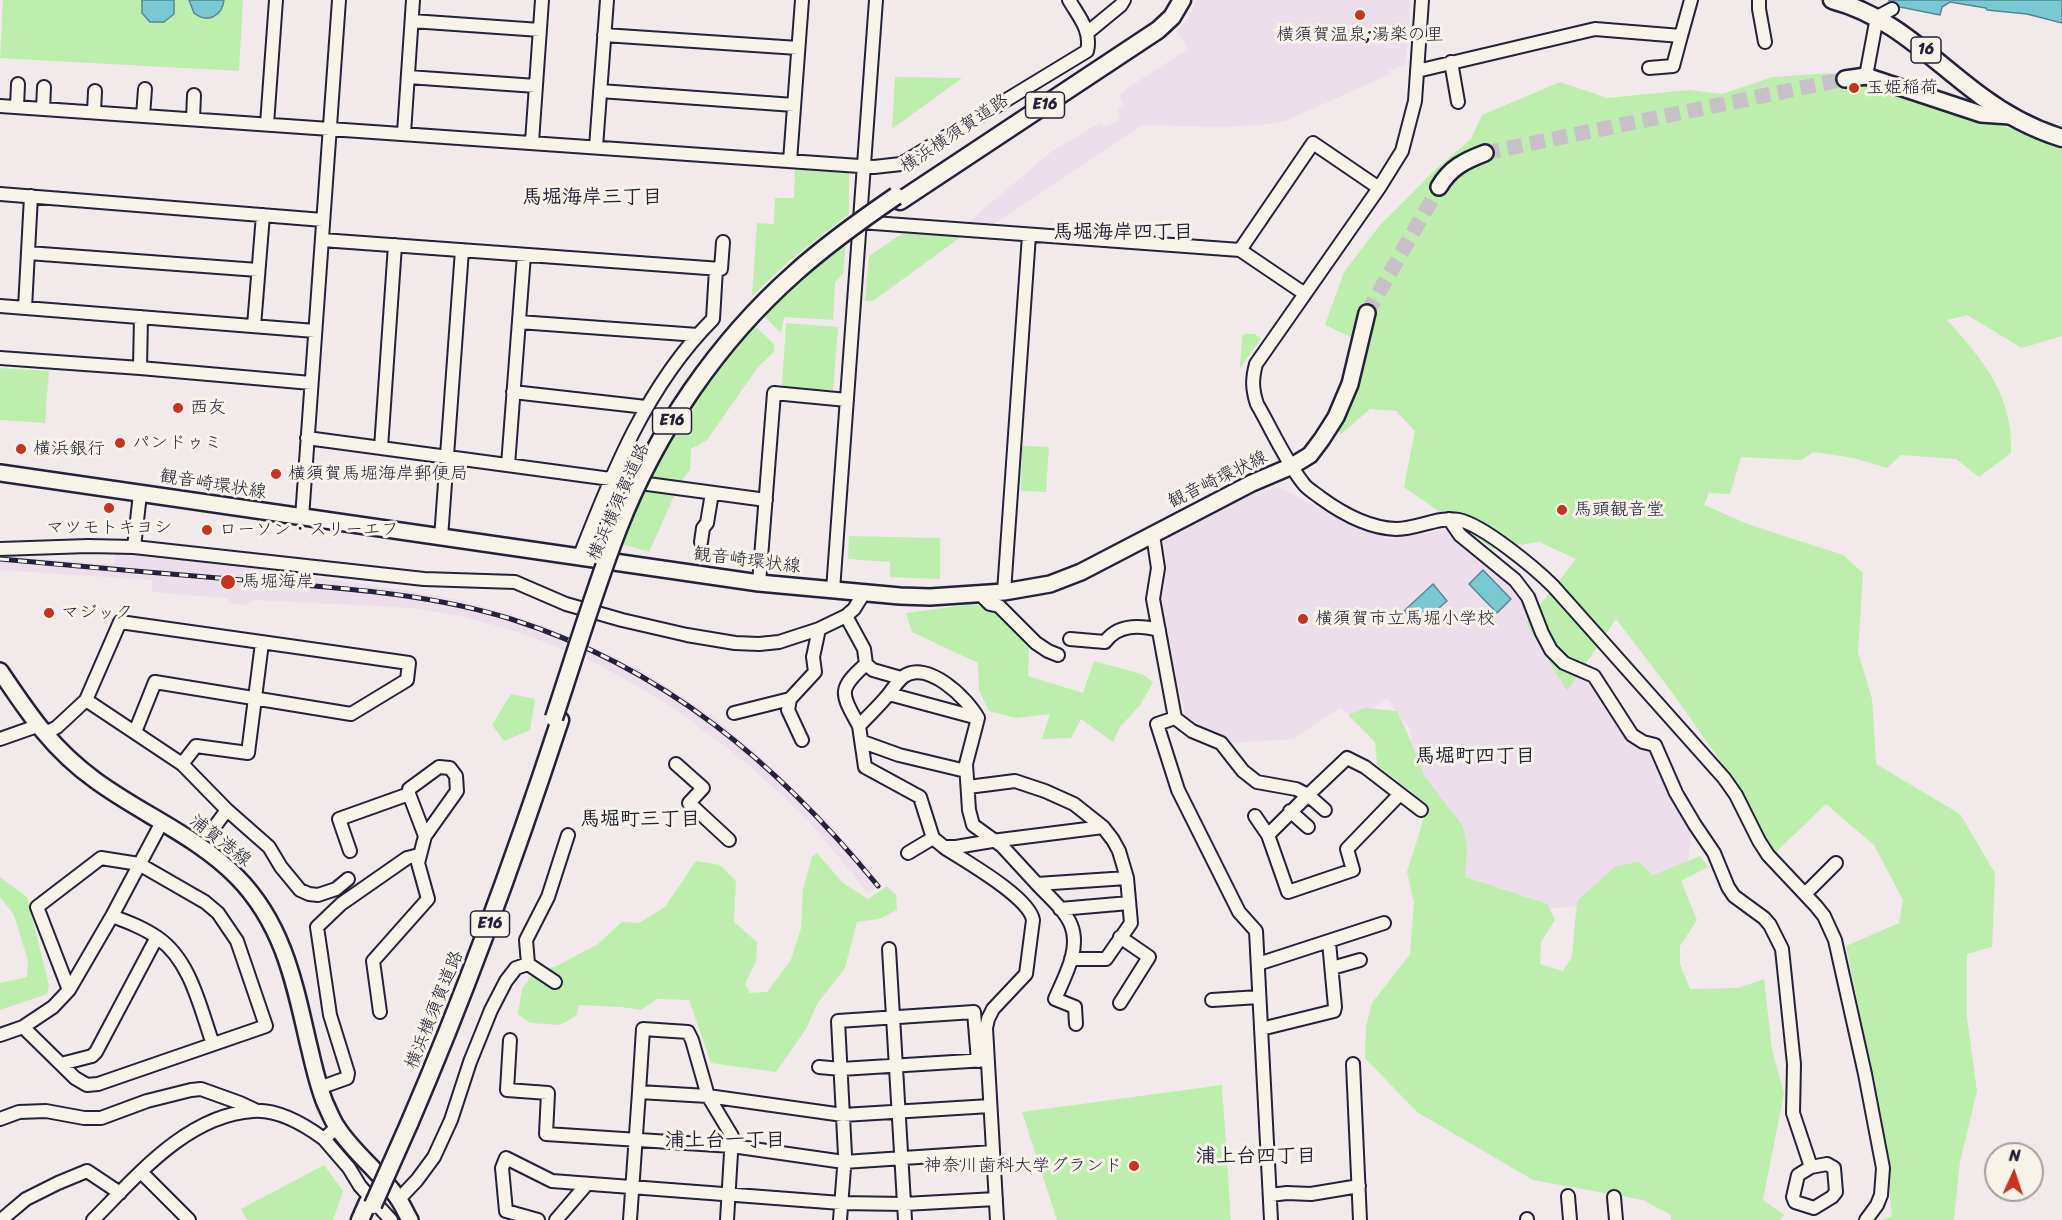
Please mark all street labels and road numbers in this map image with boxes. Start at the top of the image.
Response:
road number: 16 [1911,37,1941,63]
street label: 横浜横須賀道路 [897,90,1013,178]
road number: E16 [1026,92,1064,118]
road number: E16 [652,408,692,434]
street label: 横浜横須賀道路 [584,440,654,564]
street label: 観音崎環状線 [1165,447,1271,513]
street label: 観音崎環状線 [158,466,268,504]
street label: 観音崎環状線 [692,544,802,578]
street label: 浦賀港線 [185,810,255,872]
road number: E16 [470,911,510,937]
street label: 横浜横須賀道路 [401,948,469,1072]

